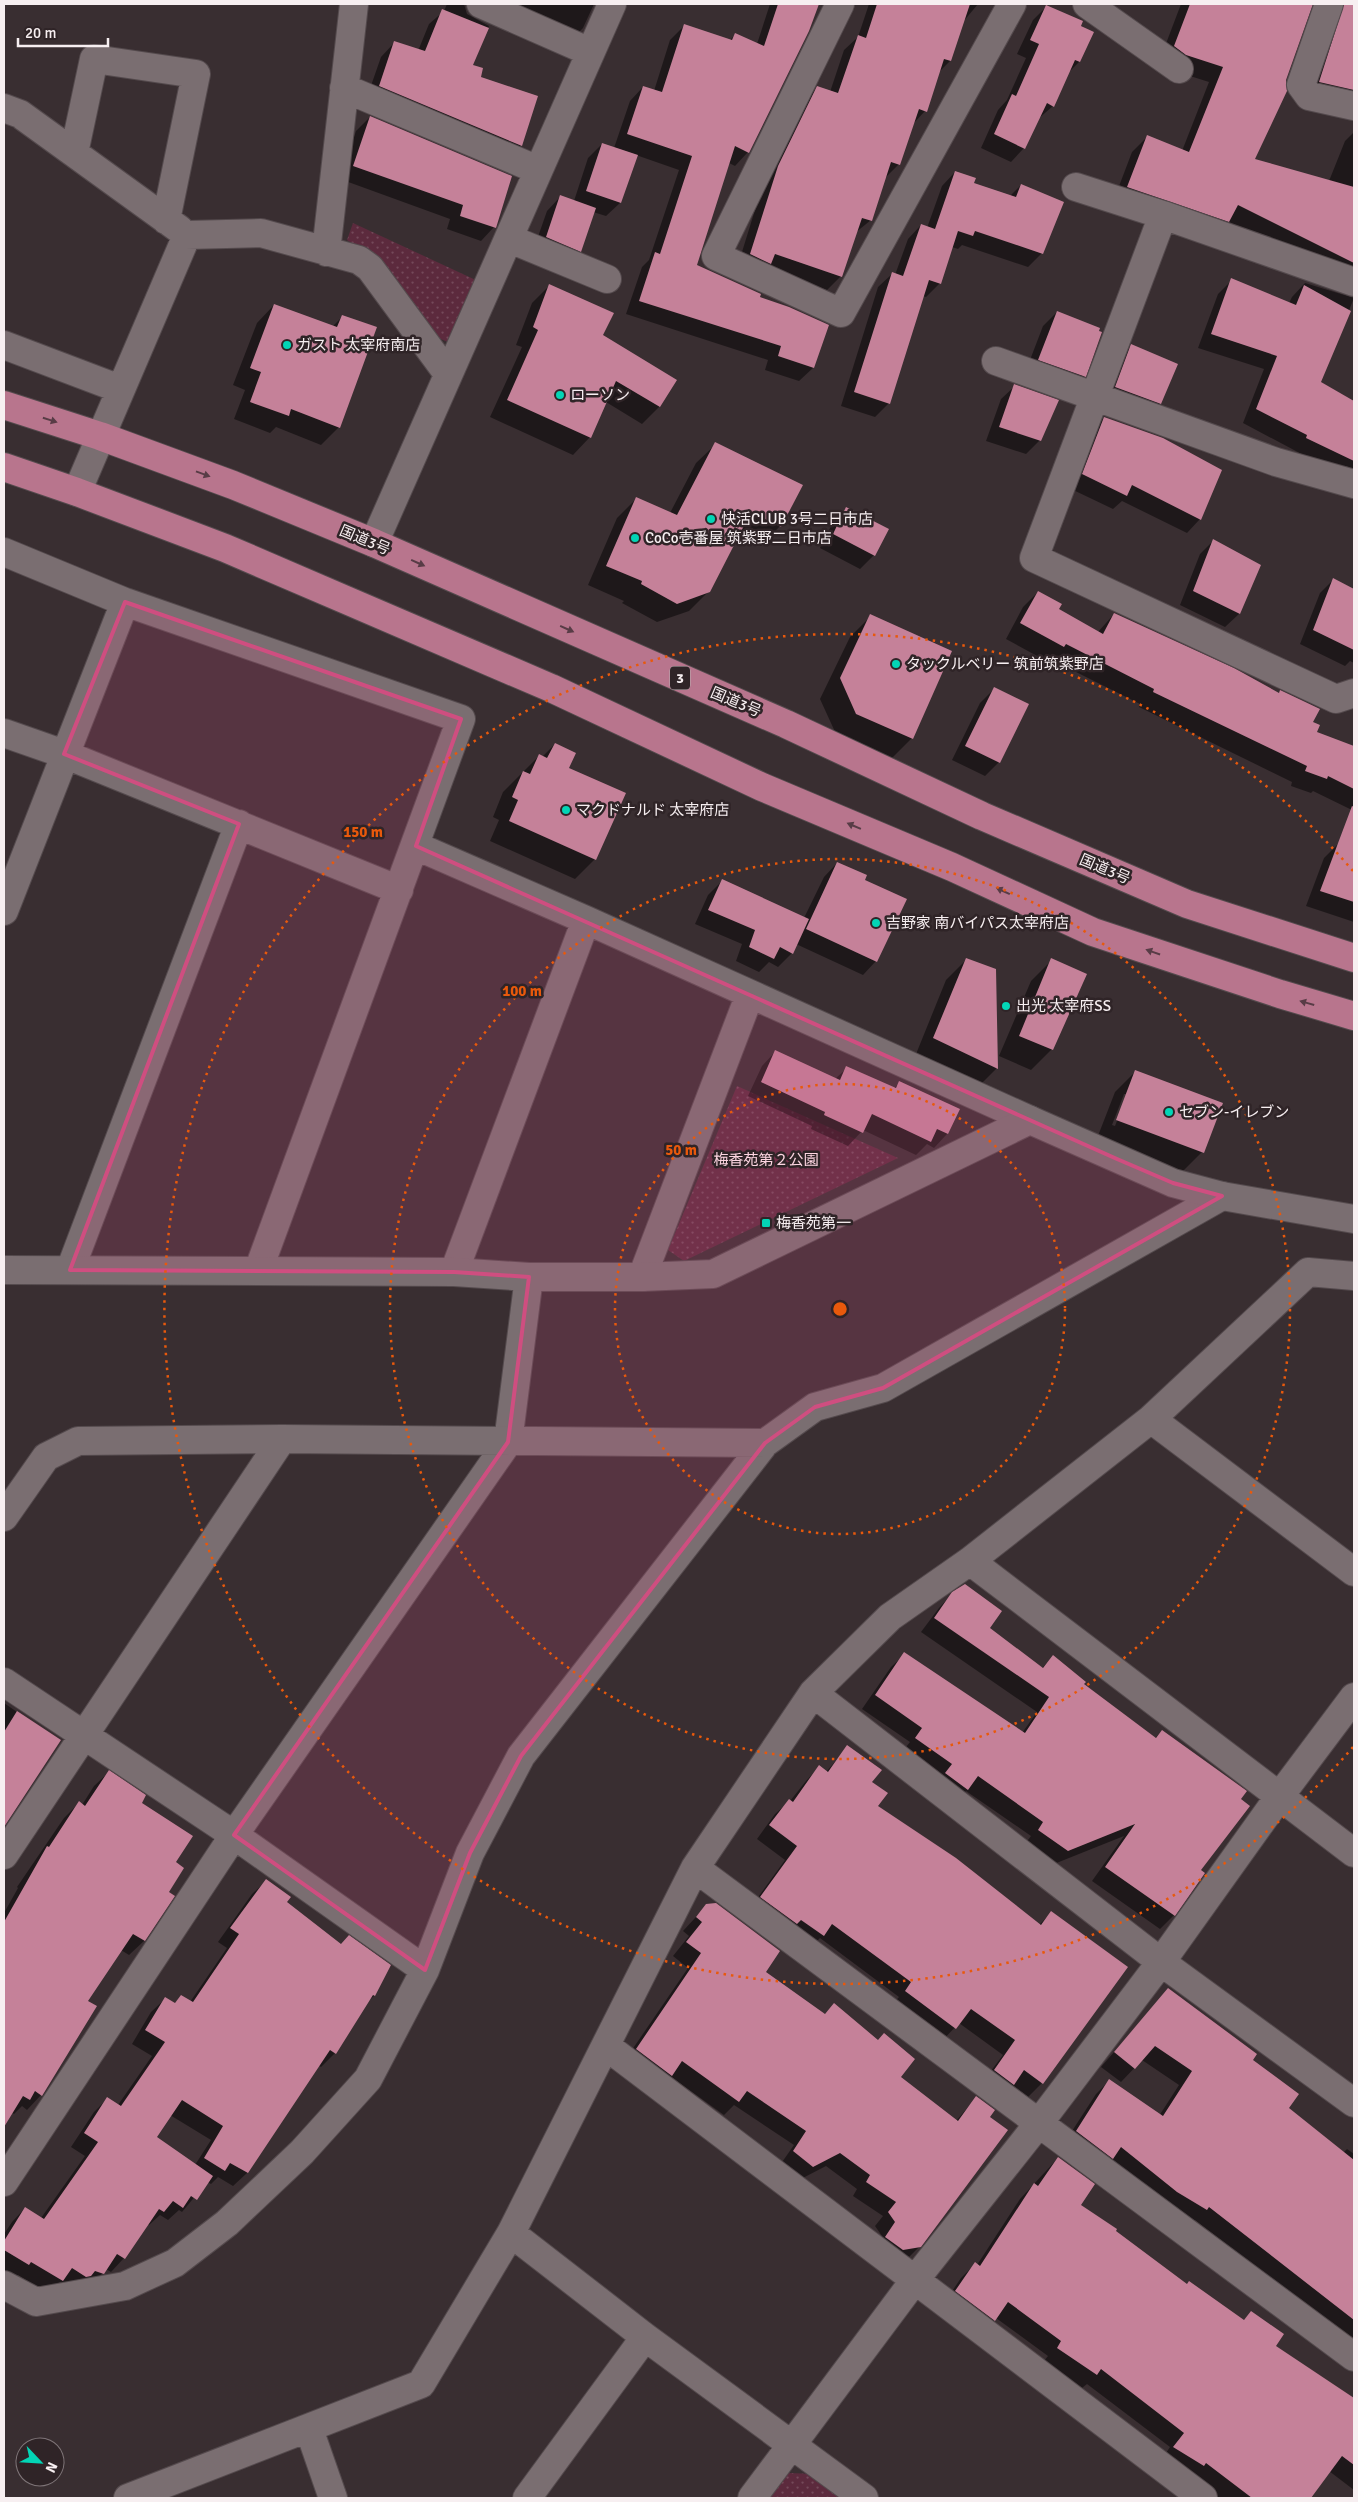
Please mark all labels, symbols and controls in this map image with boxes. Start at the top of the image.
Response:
scale bar [18,15,108,47]
text: 20 m [25,24,56,42]
place label: ガスト 太宰府南店 [297,336,420,354]
marker: ガスト 太宰府南店 [281,339,293,351]
place label: ローソン [570,386,630,404]
marker: ローソン [554,389,566,401]
one-way arrow [43,416,58,424]
one-way arrow [196,471,211,478]
place label: 快活CLUB 3号二日市店 [721,510,873,528]
marker: 快活CLUB 3号二日市店 [705,513,717,525]
street label: 国道3号 [337,521,393,559]
place label: CoCo壱番屋 筑紫野二日市店 [645,529,832,547]
marker: CoCo壱番屋 筑紫野二日市店 [629,532,641,544]
one-way arrow [411,559,425,567]
one-way arrow [560,626,574,634]
place label: タックルベリー 筑前筑紫野店 [906,655,1104,673]
marker: タックルベリー 筑前筑紫野店 [890,658,902,670]
road number: 3 [670,666,690,690]
street label: 国道3号 [708,683,764,721]
place label: マクドナルド 太宰府店 [576,801,729,819]
marker: マクドナルド 太宰府店 [560,804,572,816]
one-way arrow [847,821,861,829]
text: 150 m [343,823,383,841]
street label: 国道3号 [1077,850,1133,888]
one-way arrow [996,886,1010,894]
place label: 吉野家 南バイパス太宰府店 [886,914,1069,932]
marker: 吉野家 南バイパス太宰府店 [870,917,882,929]
one-way arrow [1145,948,1160,956]
text: 100 m [502,982,542,1000]
place label: 出光 太宰府SS [1016,997,1111,1015]
one-way arrow [1300,998,1315,1006]
marker: 出光 太宰府SS [1000,1000,1012,1012]
place label: セブン-イレブン [1179,1103,1289,1121]
marker: セブン-イレブン [1163,1106,1175,1118]
text: 50 m [665,1141,697,1159]
park label: 梅香苑第２公園 [713,1151,819,1169]
place label: 梅香苑第一 [776,1214,851,1232]
marker: 梅香苑第一 [760,1217,772,1229]
centre of rings [831,1300,849,1318]
north arrow [15,2437,65,2487]
text: N [42,2459,61,2475]

